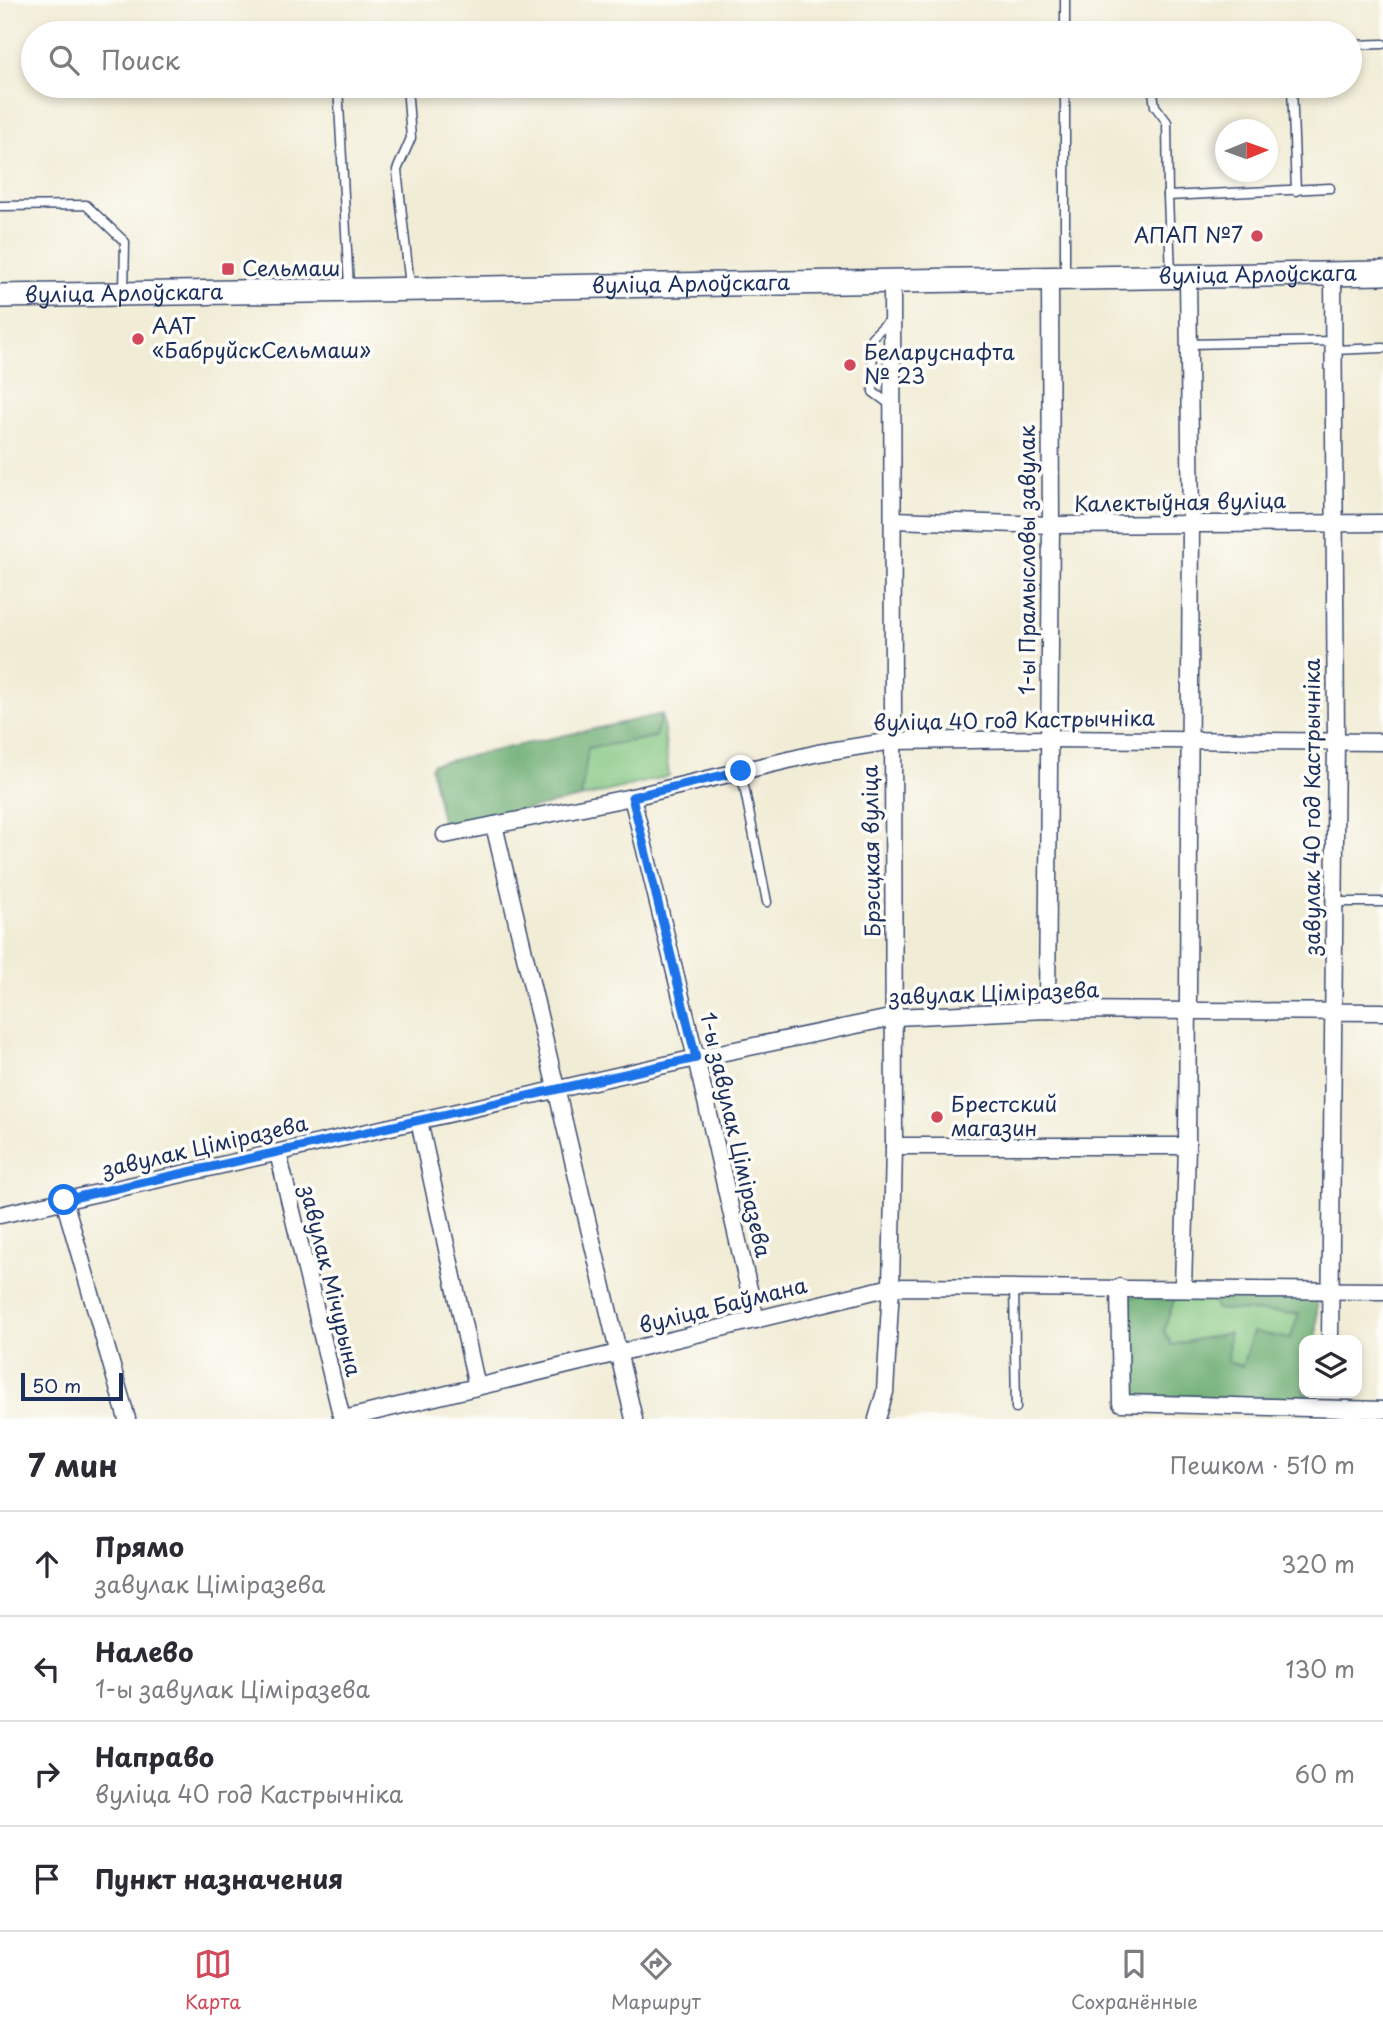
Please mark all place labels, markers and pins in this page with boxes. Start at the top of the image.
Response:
place label: АПАП №7 [1134,218,1243,250]
marker: АПАП №7 [1249,228,1265,244]
place label: Сельмаш [242,251,340,283]
marker: Сельмаш [220,261,236,277]
place label: ААТ «БабруйскСельмаш» [152,309,371,365]
marker: ААТ «БабруйскСельмаш» [130,331,146,347]
place label: Беларуснафта № 23 [864,335,1015,391]
marker: Беларуснафта № 23 [842,357,858,373]
place label: Брестский магазин [951,1087,1057,1143]
marker: Брестский магазин [929,1109,945,1125]

